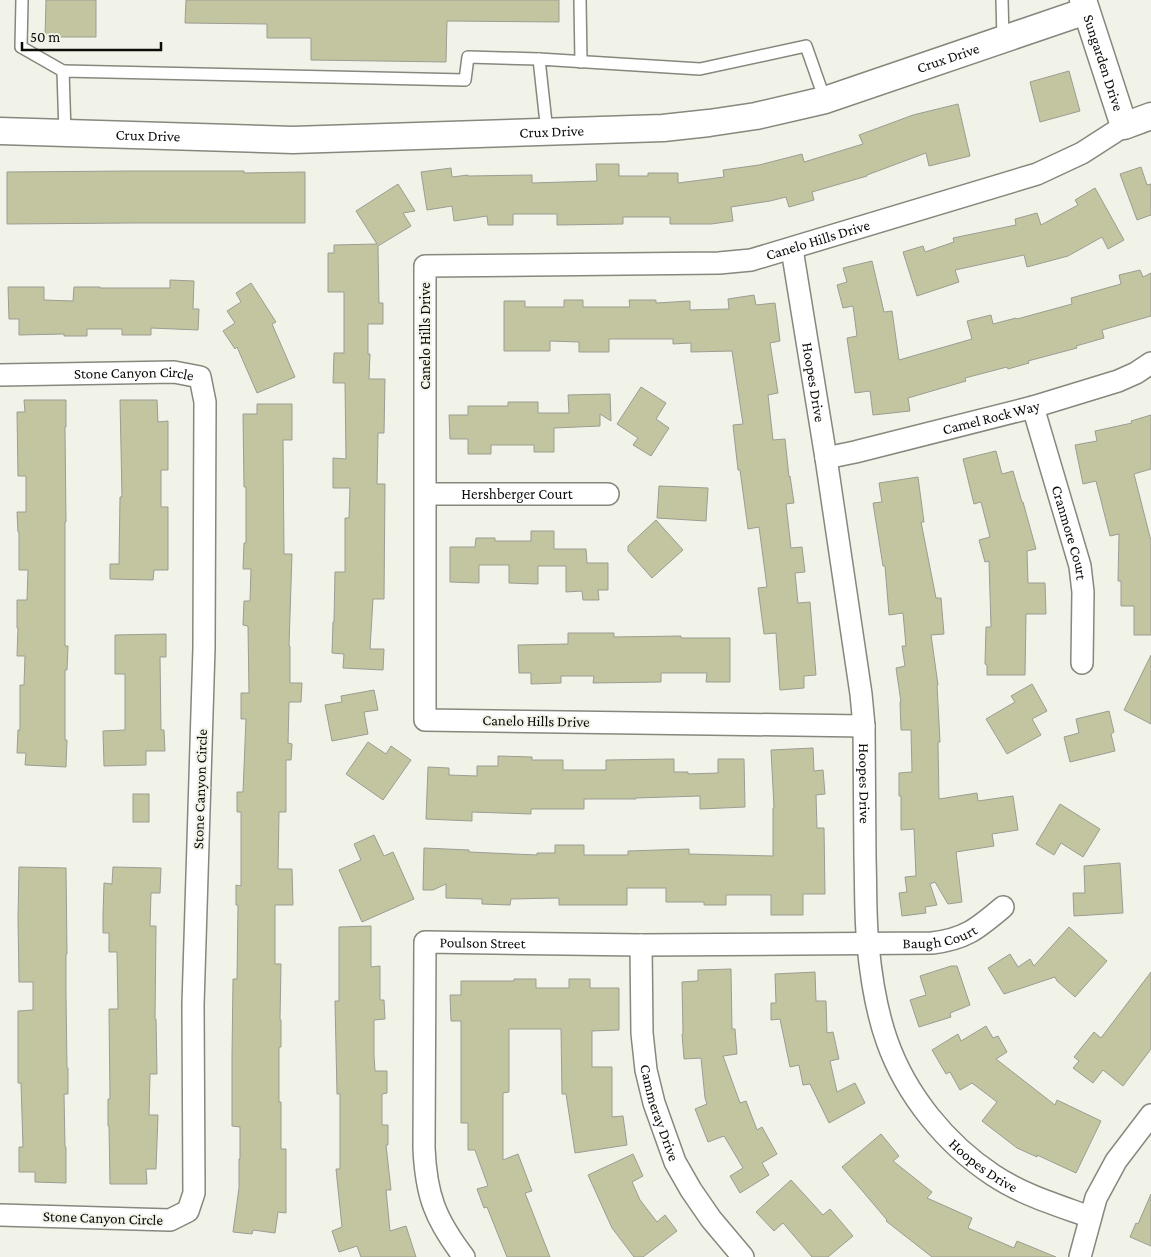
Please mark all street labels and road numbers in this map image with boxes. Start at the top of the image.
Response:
street label: Sungarden Drive [1080,13,1127,113]
street label: Crux Drive [915,40,982,76]
street label: Crux Drive [519,123,585,141]
street label: Crux Drive [115,127,181,145]
street label: Canelo Hills Drive [764,217,872,263]
street label: Canelo Hills Drive [417,282,433,390]
street label: Hoopes Drive [799,341,828,424]
street label: Stone Canyon Circle [74,364,196,384]
street label: Camel Rock Way [941,397,1042,438]
street label: Cranmore Court [1049,484,1090,582]
street label: Hershberger Court [461,486,574,503]
street label: Canelo Hills Drive [482,712,590,730]
street label: Stone Canyon Circle [190,728,211,849]
street label: Hoopes Drive [855,743,873,824]
street label: Baugh Court [903,921,981,952]
street label: Poulson Street [439,934,527,951]
street label: Cammeray Drive [637,1064,682,1164]
street label: Hoopes Drive [946,1135,1020,1196]
street label: Stone Canyon Circle [43,1208,164,1229]

